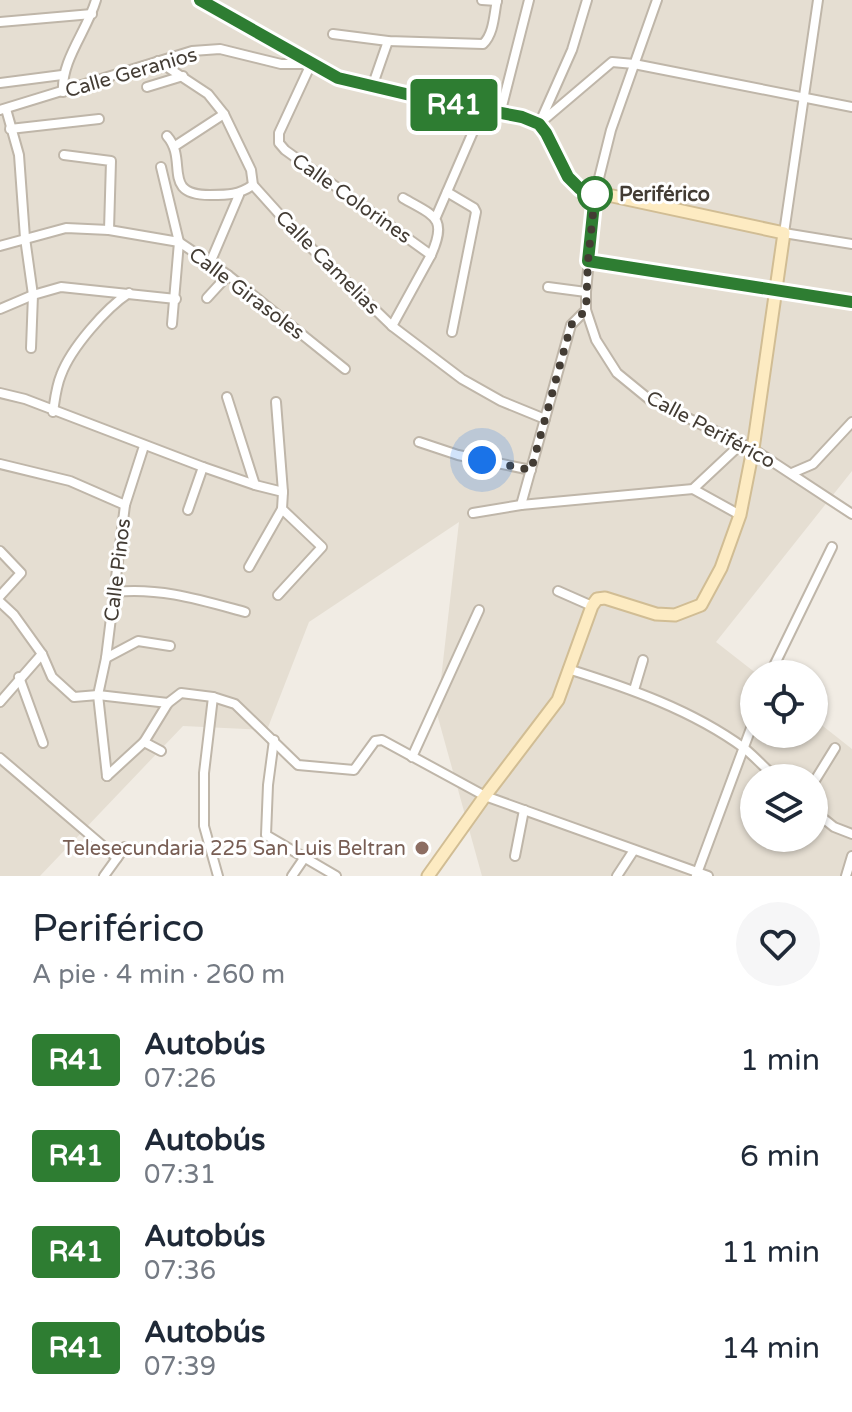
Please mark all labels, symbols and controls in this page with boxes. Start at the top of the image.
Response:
street label: Calle Geranios [63,43,200,103]
line badge: R41 [408,79,500,131]
text: R41 [426,88,482,122]
street label: Calle Colorines [287,149,416,249]
marker: Periférico [578,177,612,211]
place label: Periférico [619,183,710,207]
street label: Calle Camelias [270,206,384,320]
street label: Calle Girasoles [184,243,309,345]
street label: Calle Periférico [642,386,779,474]
your location [462,440,502,480]
street label: Calle Pinos [100,517,136,623]
map controls [740,660,828,852]
button: locate [740,660,828,748]
button: layers [740,764,828,852]
place label: Telesecundaria 225 San Luis Beltran [63,837,406,861]
marker: Telesecundaria 225 San Luis Beltran [413,839,431,857]
button: heart [736,902,820,986]
text: Periférico [32,906,205,952]
text: A pie · 4 min · 260 m [32,959,285,990]
text: Autobús [144,1026,265,1063]
text: 1 min [740,1042,820,1079]
text: R41 [48,1043,104,1077]
text: 07:26 [144,1063,216,1094]
text: Autobús [144,1122,265,1159]
text: 6 min [740,1138,820,1175]
text: R41 [48,1139,104,1173]
text: 07:31 [144,1159,216,1190]
text: Autobús [144,1218,265,1255]
text: 11 min [721,1234,820,1271]
text: R41 [48,1235,104,1269]
text: 07:36 [144,1255,216,1286]
text: Autobús [144,1314,265,1351]
text: 14 min [721,1330,820,1367]
text: R41 [48,1331,104,1365]
text: 07:39 [144,1351,216,1382]

